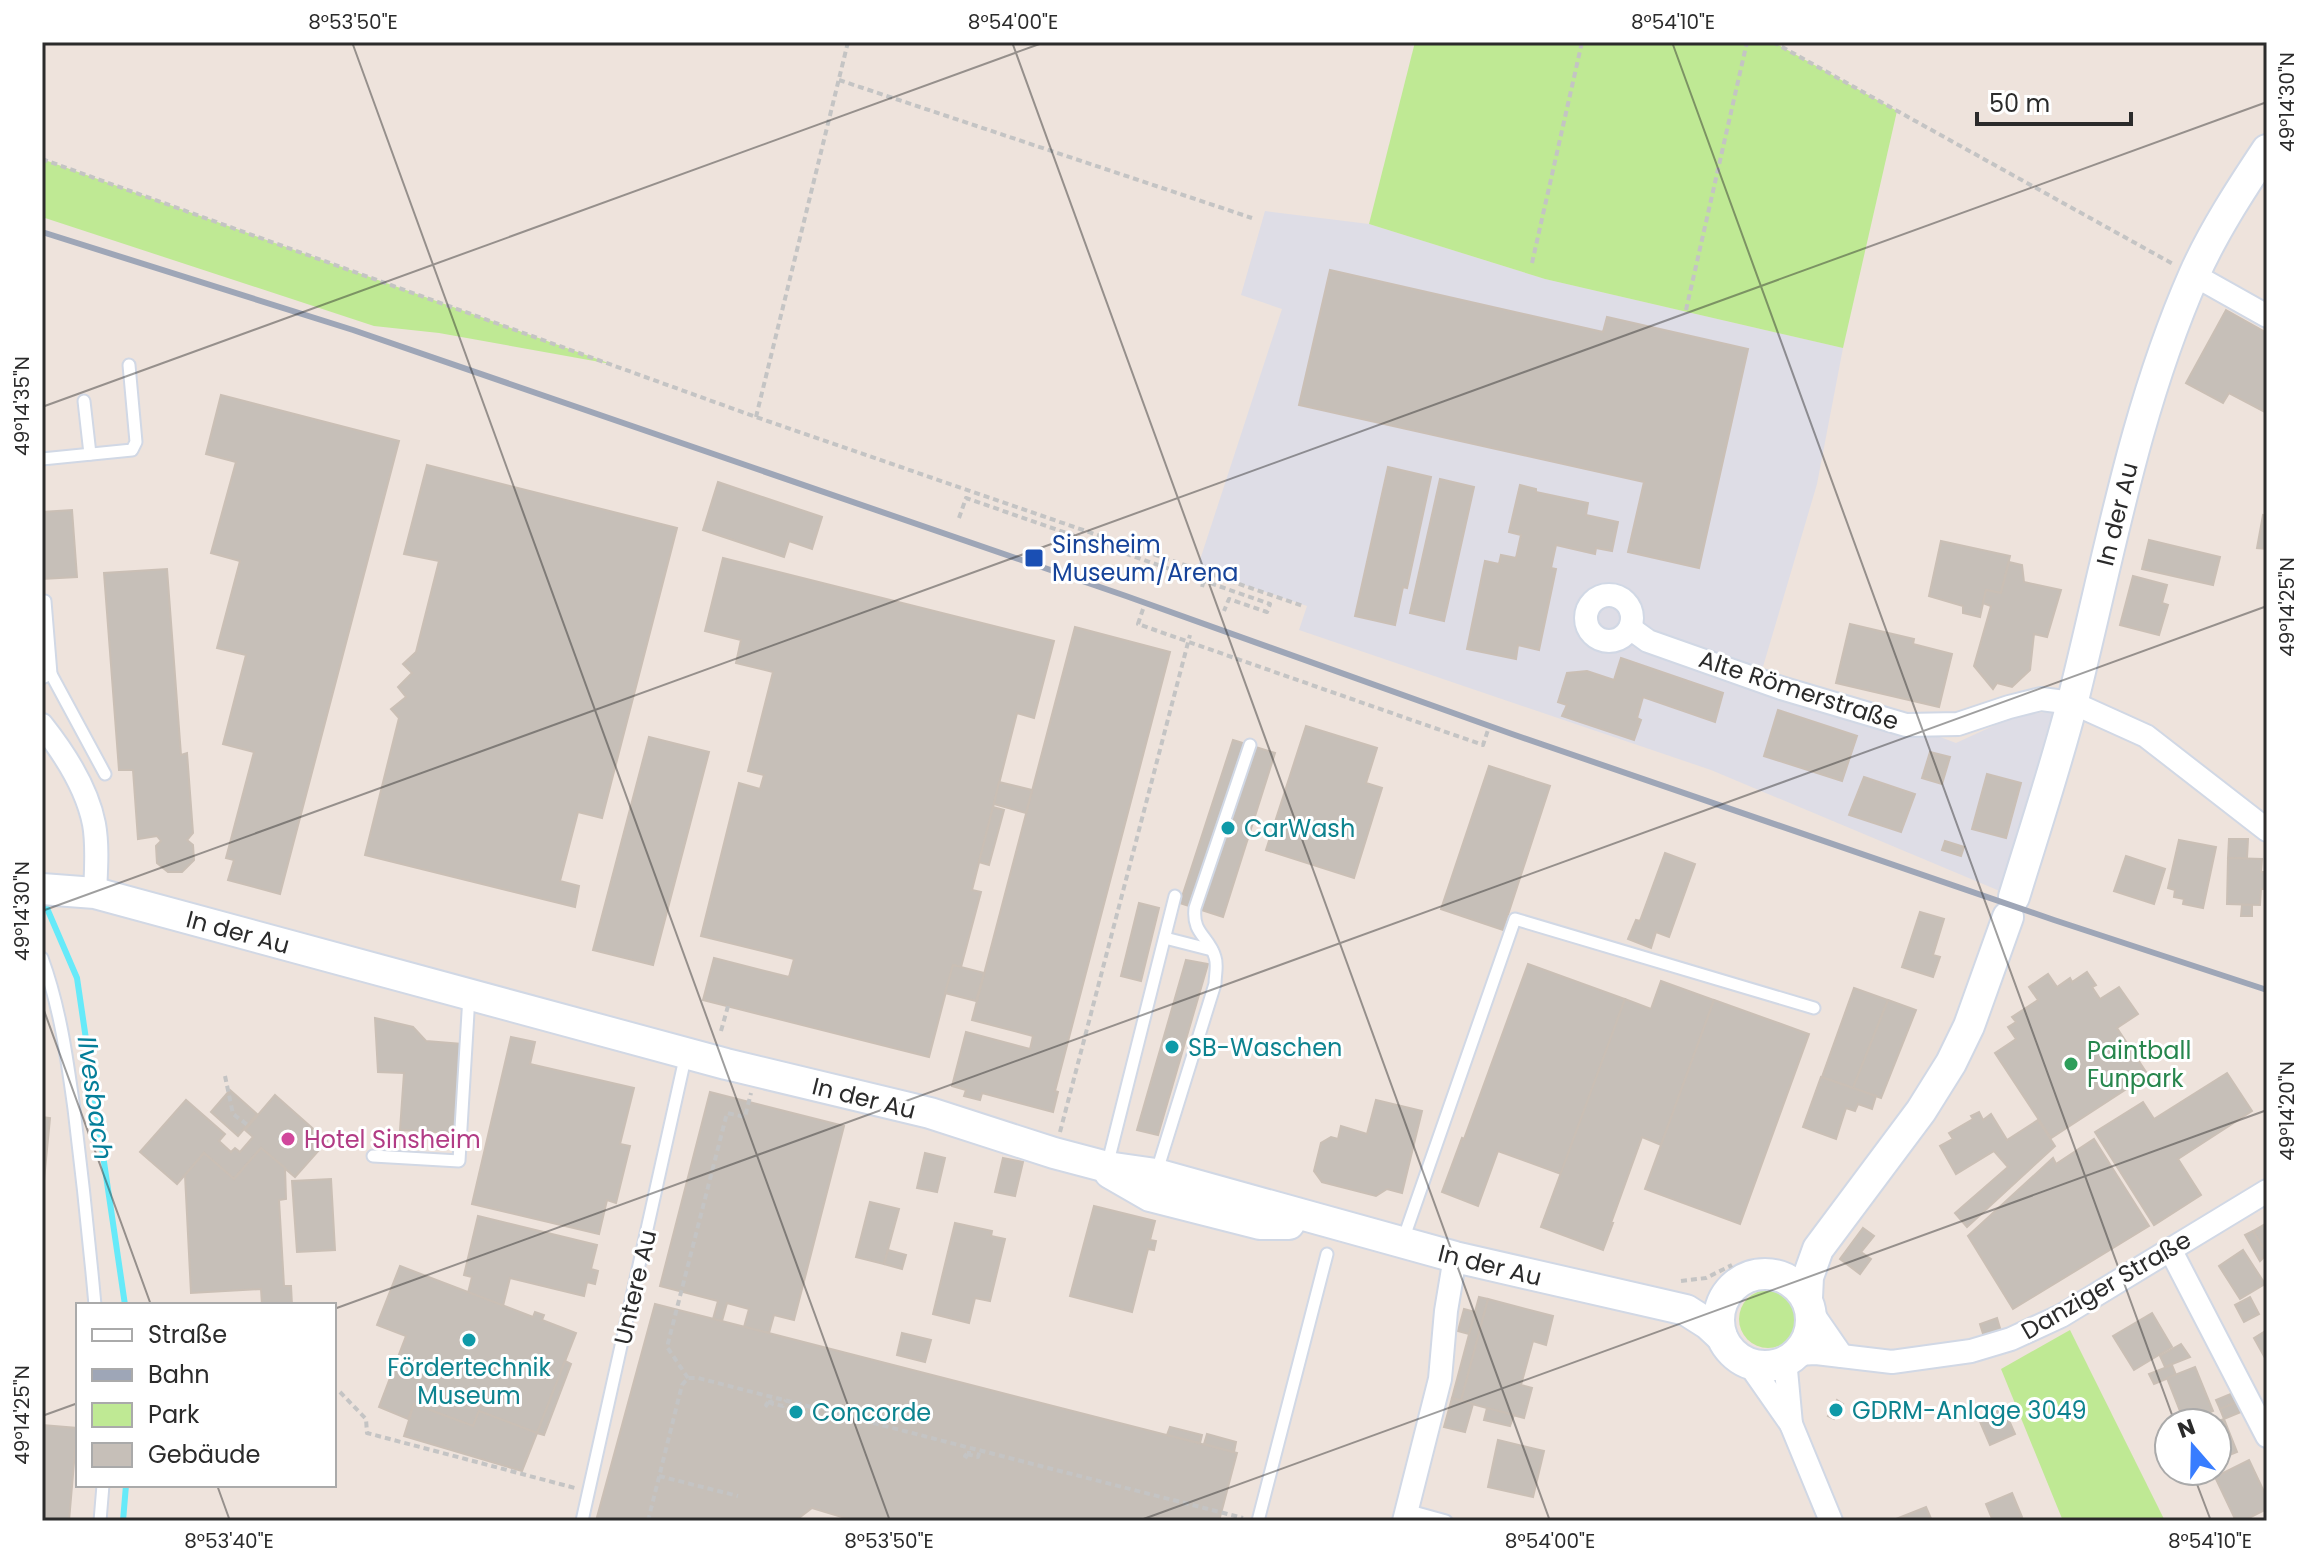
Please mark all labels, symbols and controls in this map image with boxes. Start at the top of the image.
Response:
text: 8°53'50"E [308,8,398,36]
text: 8°54'00"E [968,8,1058,36]
text: 8°54'10"E [1631,8,1715,36]
text: 49°14'30"N [2273,52,2301,152]
scale bar [1977,76,2131,126]
text: 50 m [1989,87,2050,120]
text: 49°14'35"N [8,356,36,456]
street label: In der Au [2088,459,2146,569]
place label: Sinsheim Museum/Arena [1052,528,1239,589]
marker: Sinsheim Museum/Arena [1023,547,1045,569]
text: 49°14'25"N [2273,557,2301,657]
street label: Alte Römerstraße [1695,642,1903,738]
place label: CarWash [1244,812,1355,845]
marker: CarWash [1219,819,1237,837]
text: 49°14'30"N [8,861,36,961]
street label: In der Au [183,902,293,962]
place label: SB-Waschen [1188,1031,1342,1064]
water label: Ilvesbach [69,1034,121,1162]
place label: Paintball Funpark [2087,1034,2191,1095]
marker: SB-Waschen [1163,1038,1181,1056]
marker: Paintball Funpark [2062,1055,2080,1073]
text: 49°14'20"N [2273,1061,2301,1161]
street label: In der Au [809,1069,919,1127]
place label: Hotel Sinsheim [304,1123,481,1156]
marker: Hotel Sinsheim [279,1130,297,1148]
street label: Danziger Straße [2015,1223,2197,1347]
street label: Untere Au [606,1226,664,1348]
street label: In der Au [1435,1236,1545,1294]
legend [76,1303,336,1487]
text: Straße [148,1318,227,1351]
marker: Fördertechnik Museum [460,1331,478,1349]
place label: Fördertechnik Museum [387,1351,551,1412]
text: Bahn [148,1358,210,1391]
text: 49°14'25"N [8,1365,36,1465]
place label: GDRM-Anlage 3049 [1852,1394,2087,1427]
place label: Concorde [812,1396,931,1429]
text: Park [148,1398,200,1431]
marker: GDRM-Anlage 3049 [1827,1401,1845,1419]
marker: Concorde [787,1403,805,1421]
north arrow [2153,1407,2233,1487]
text: N [2173,1411,2199,1446]
text: Gebäude [148,1438,260,1471]
text: 8°53'40"E [184,1527,274,1555]
text: 8°53'50"E [844,1527,934,1555]
text: 8°54'00"E [1505,1527,1595,1555]
text: 8°54'10"E [2168,1527,2252,1555]

